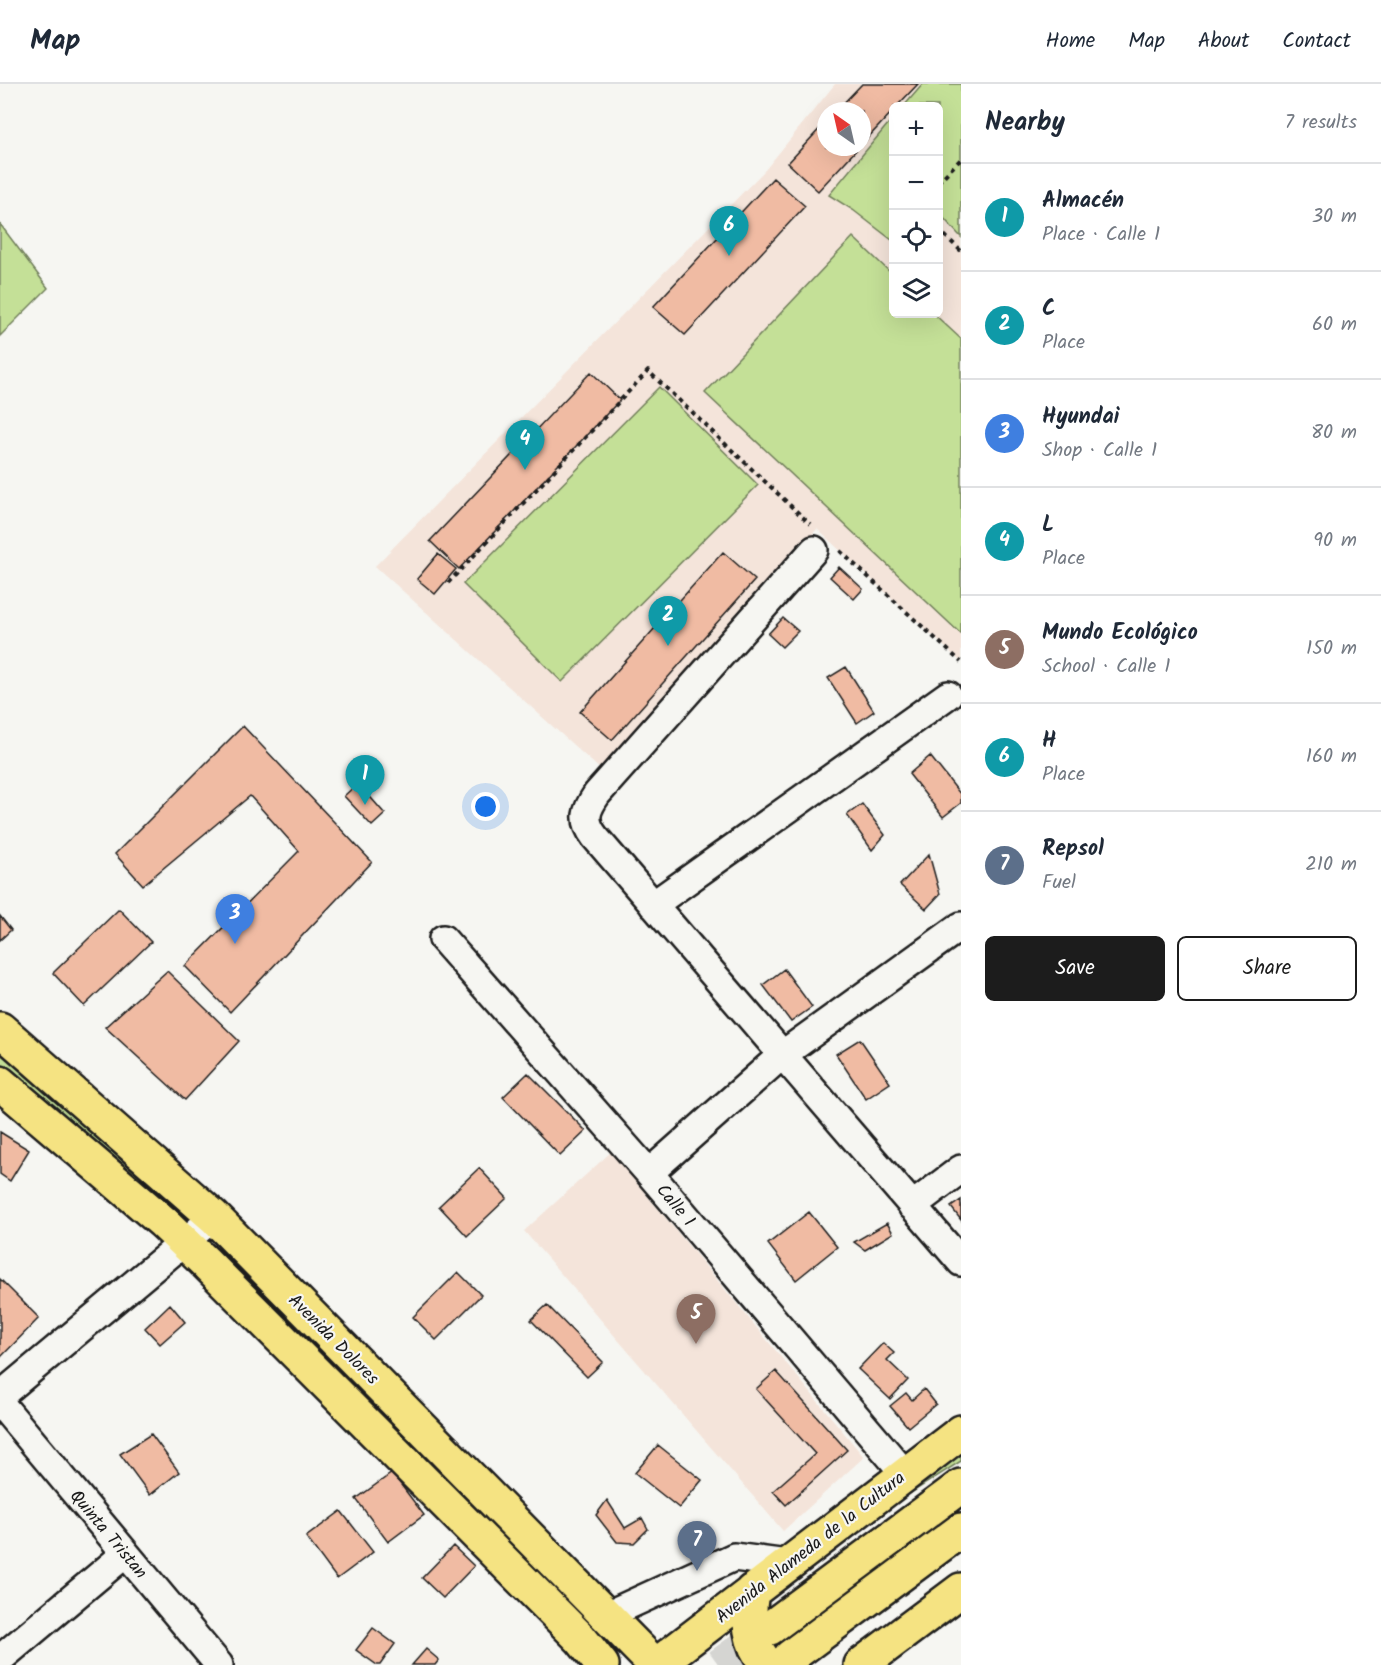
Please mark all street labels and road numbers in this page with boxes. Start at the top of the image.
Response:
street label: Calle 1 [648,1178,702,1234]
street label: Avenida Dolores [281,1288,386,1393]
street label: Avenida Alameda de la Cultura [710,1465,912,1632]
street label: Quinta Tristan [62,1484,154,1586]

